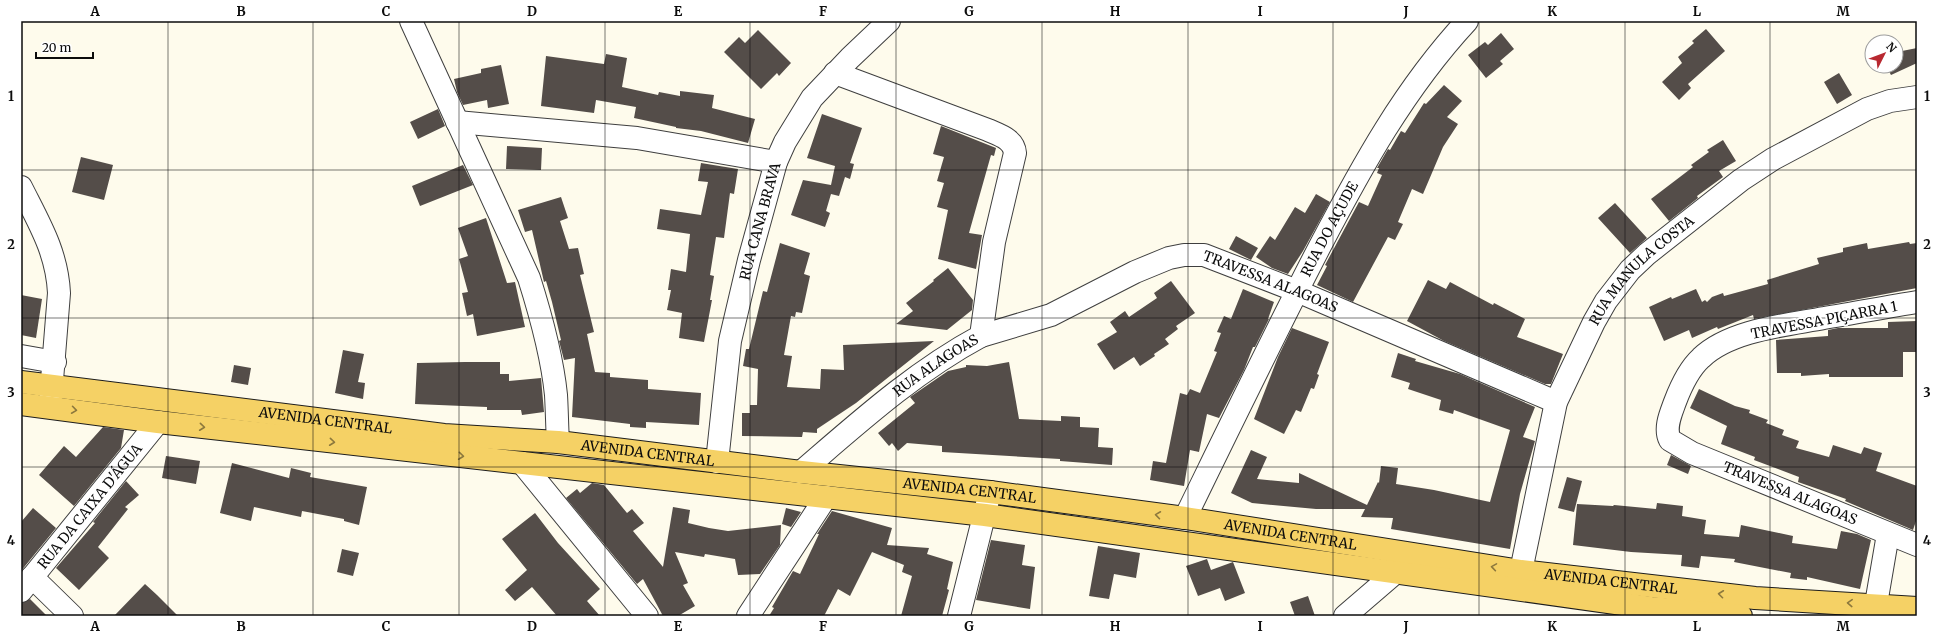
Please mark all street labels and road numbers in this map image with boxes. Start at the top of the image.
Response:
street label: RUA CANA BRAVA [736,160,784,282]
street label: RUA DO AÇUDE [1297,178,1362,280]
street label: RUA MANULA COSTA [1585,211,1698,328]
street label: TRAVESSA ALAGOAS [1200,246,1341,316]
street label: TRAVESSA PIÇARRA 1 [1749,297,1899,343]
street label: RUA ALAGOAS [889,330,982,400]
street label: AVENIDA CENTRAL [257,403,394,437]
street label: AVENIDA CENTRAL [579,436,716,470]
street label: RUA DA CAIXA D'ÁGUA [34,440,146,573]
street label: TRAVESSA ALAGOAS [1720,458,1860,529]
street label: AVENIDA CENTRAL [901,474,1038,507]
street label: AVENIDA CENTRAL [1222,515,1359,554]
street label: AVENIDA CENTRAL [1542,565,1679,598]

